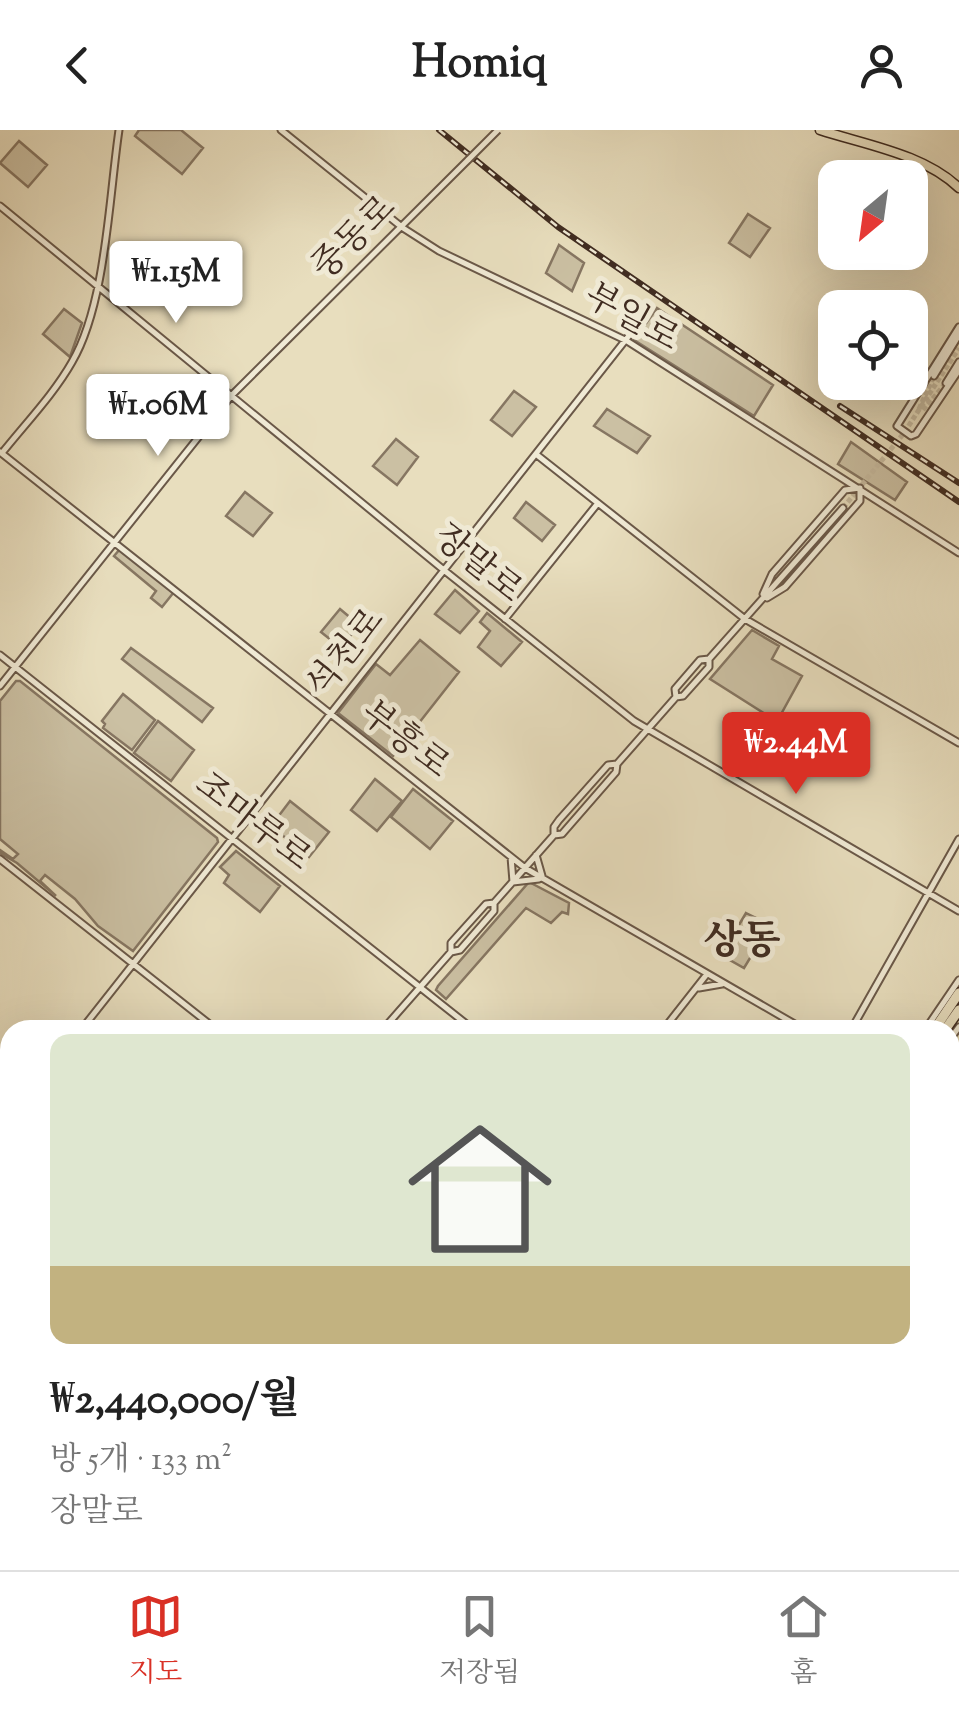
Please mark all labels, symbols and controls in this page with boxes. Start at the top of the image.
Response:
text: Homiq [412,33,547,98]
icon: back [50,38,105,93]
icon: person [854,38,909,93]
north arrow [818,160,928,270]
map controls [818,160,928,400]
street label: 중동로 [301,185,409,293]
pin: ₩1.15M [95,241,257,326]
text: ₩1.15M [131,250,221,296]
street label: 부일로 [574,272,688,366]
button: locate [818,290,928,400]
pin: ₩1.06M [77,374,239,459]
text: ₩1.06M [108,383,208,429]
street label: 장말로 [422,513,532,617]
street label: 석천로 [296,598,398,710]
street label: 부흥로 [348,690,460,792]
pin: ₩2.44M [715,712,877,797]
text: ₩2.44M [744,721,848,767]
street label: 조마루로 [183,761,321,885]
district label: 상동 [703,915,781,972]
icon: home [390,1099,570,1279]
text: ₩2,440,000/월 [50,1372,300,1432]
text: 방 5개 · 133 m² [50,1438,232,1484]
text: 장말로 [50,1490,143,1536]
tab: 지도 [128,1589,183,1694]
tab: 저장됨 [439,1589,520,1694]
tab: 홈 [776,1589,831,1694]

